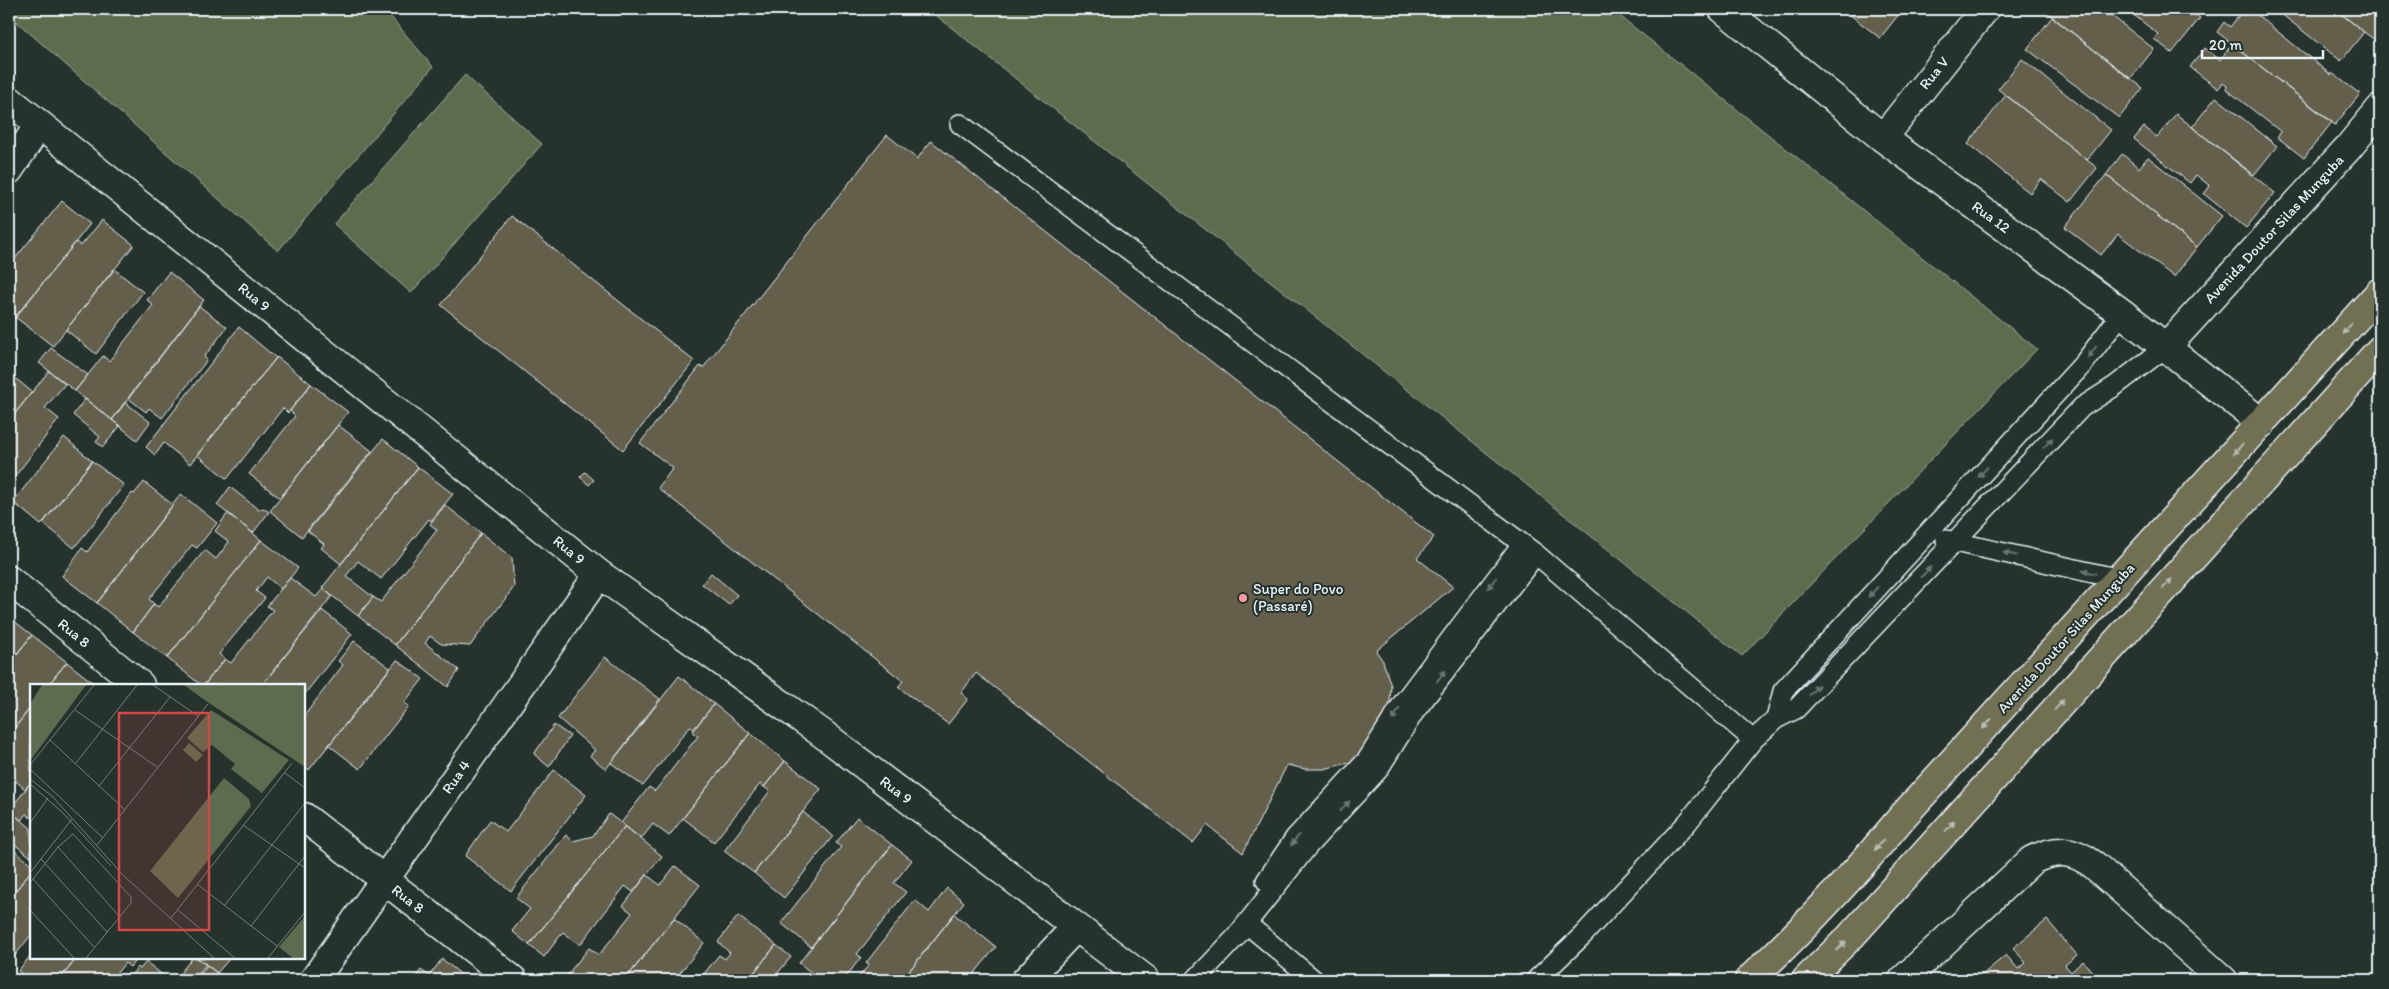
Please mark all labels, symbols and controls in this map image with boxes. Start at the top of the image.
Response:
scale bar [2202,28,2323,60]
text: 20 m [2209,36,2243,54]
street label: Rua V [1915,53,1953,93]
street label: Avenida Doutor Silas Munguba [2200,151,2348,307]
street label: Rua 12 [1968,197,2014,237]
street label: Rua 9 [234,279,274,315]
one-way arrow [2342,322,2353,335]
one-way arrow [2087,345,2098,358]
one-way arrow [2042,437,2054,449]
one-way arrow [2233,443,2244,456]
one-way arrow [1977,466,1989,478]
street label: Rua 9 [549,532,589,568]
one-way arrow [2003,550,2018,558]
street label: Avenida Doutor Silas Munguba [1994,559,2139,717]
one-way arrow [1920,566,1932,578]
one-way arrow [2081,568,2097,576]
one-way arrow [1487,576,1498,589]
one-way arrow [2162,578,2173,591]
place label: Super do Povo (Passaré) [1253,580,1343,615]
one-way arrow [1868,585,1879,598]
marker: Super do Povo (Passaré) [1237,592,1249,604]
street label: Rua 8 [54,615,94,651]
one-way arrow [1436,670,1447,683]
inset map [30,684,305,959]
one-way arrow [1808,684,1820,696]
one-way arrow [2053,700,2065,712]
one-way arrow [1391,707,1401,720]
one-way arrow [1981,718,1993,730]
street label: Rua 4 [438,757,474,797]
street label: Rua 9 [876,772,916,808]
one-way arrow [1339,801,1351,813]
one-way arrow [1944,821,1956,833]
one-way arrow [1290,833,1300,847]
one-way arrow [1873,838,1884,851]
street label: Rua 8 [388,881,428,917]
one-way arrow [1834,940,1846,952]

